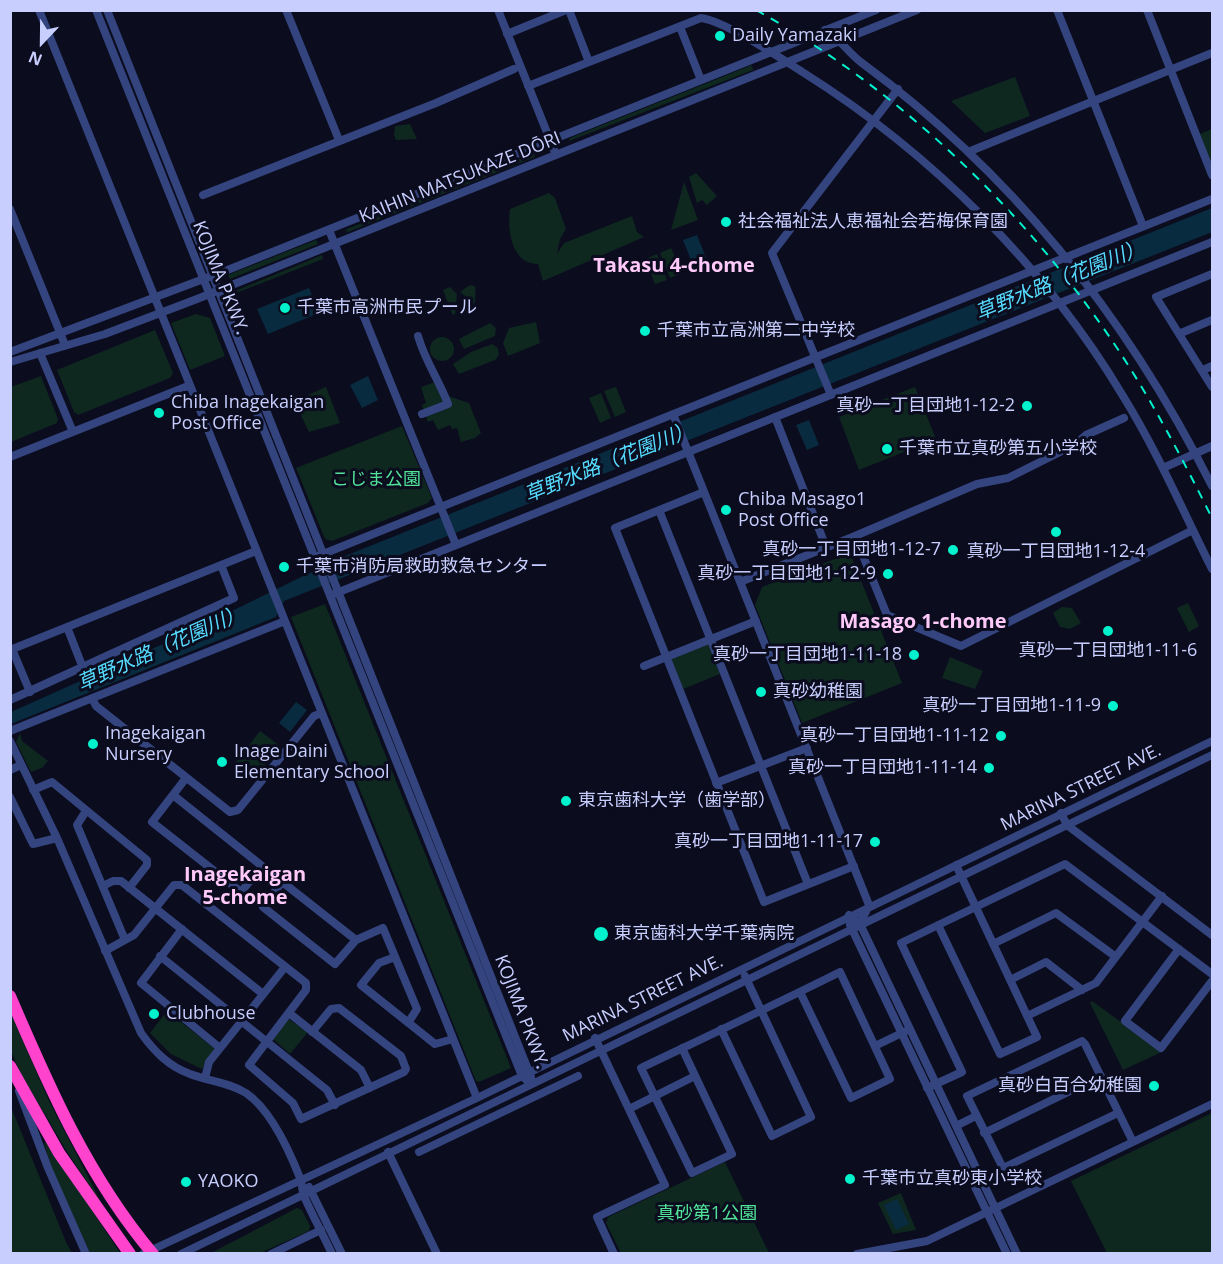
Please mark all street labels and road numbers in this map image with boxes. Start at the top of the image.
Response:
street label: KAIHIN MATSUKAZE DŌRI [356,128,564,228]
street label: KOJIMA PKWY. [187,218,253,338]
street label: MARINA STREET AVE. [997,740,1165,836]
street label: MARINA STREET AVE. [559,951,727,1047]
street label: KOJIMA PKWY. [489,952,553,1072]

